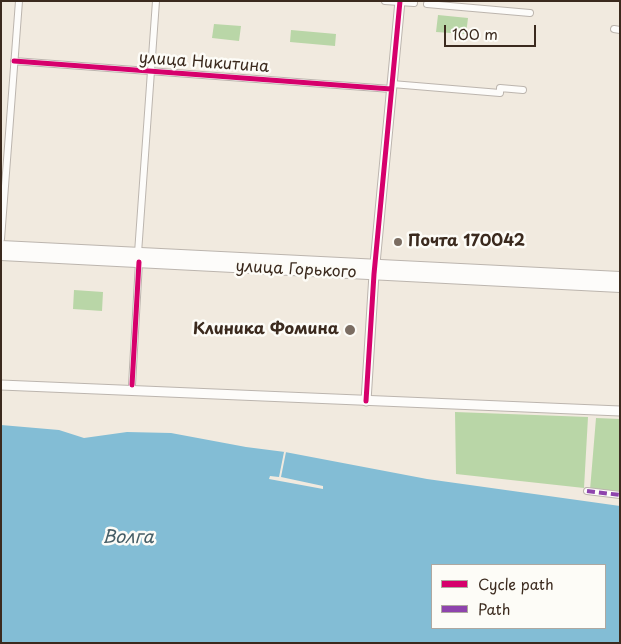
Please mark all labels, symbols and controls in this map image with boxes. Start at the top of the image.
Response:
scale bar [446,15,538,47]
text: 100 m [452,22,498,45]
street label: улица Никитина [138,49,270,77]
place label: Почта 170042 [408,232,525,252]
marker: Почта 170042 [392,236,404,248]
street label: улица Горького [235,257,357,283]
place label: Клиника Фомина [193,320,339,340]
marker: Клиника Фомина [343,323,357,337]
water label: Волга [102,527,154,549]
legend [431,564,606,629]
text: Cycle path [478,572,554,595]
text: Path [478,597,510,620]

